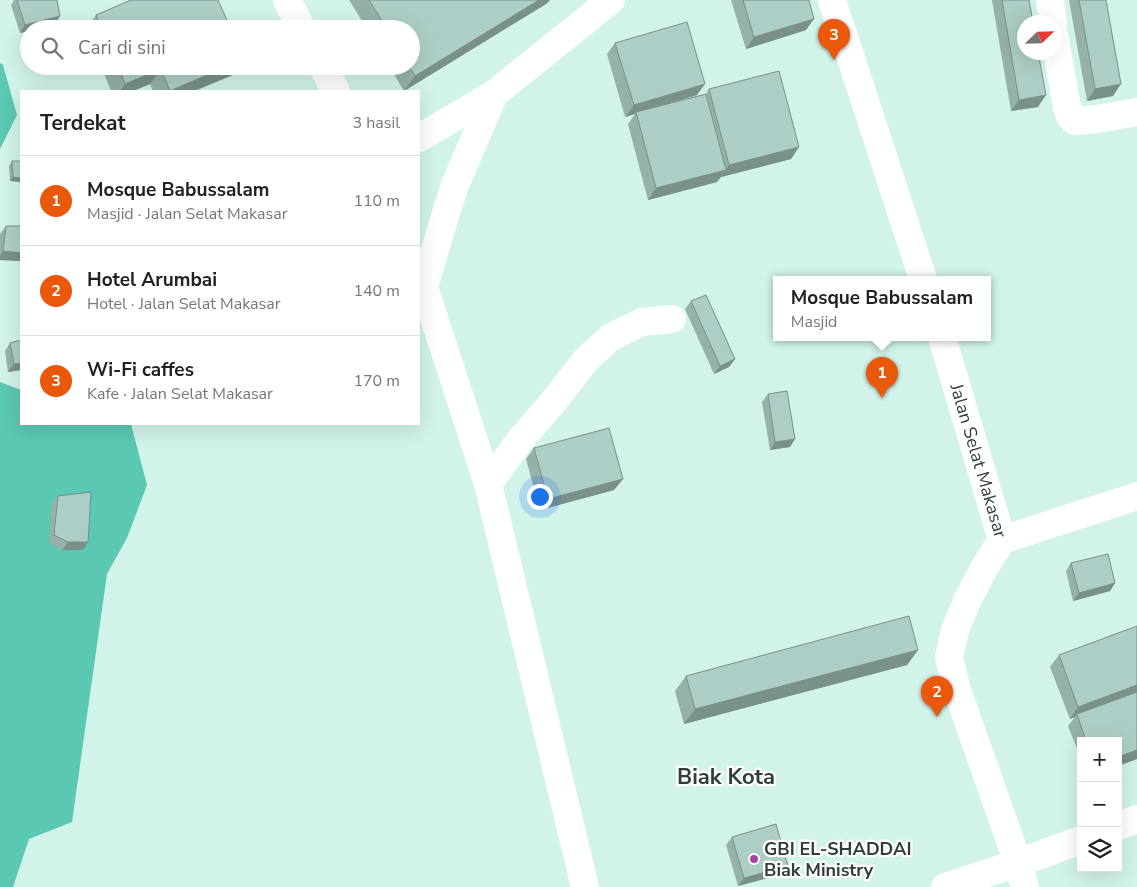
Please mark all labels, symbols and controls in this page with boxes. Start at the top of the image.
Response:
north arrow [1017,15,1062,60]
pin: 3 [818,19,850,60]
search box [20,20,420,75]
icon: search [38,34,66,62]
text: Cari di sini [78,35,166,61]
text: Terdekat [40,109,126,137]
text: 3 hasil [353,112,400,134]
text: Mosque Babussalam [87,177,269,203]
text: 1 [51,190,61,212]
text: 110 m [353,190,400,212]
text: Masjid · Jalan Selat Makasar [87,203,287,225]
text: Hotel Arumbai [87,267,217,293]
popup [773,276,991,341]
text: 2 [51,280,61,302]
text: 140 m [353,280,400,302]
text: Mosque Babussalam [791,285,973,311]
text: Hotel · Jalan Selat Makasar [87,293,280,315]
text: Masjid [791,311,837,333]
text: Wi-Fi caffes [87,357,194,383]
pin: 1 [866,357,898,398]
text: 3 [51,370,61,392]
text: 170 m [353,370,400,392]
street label: Jalan Selat Makasar [944,380,1013,541]
text: Kafe · Jalan Selat Makasar [87,383,273,405]
your location [527,484,553,510]
pin: 2 [921,676,953,717]
map controls [1077,737,1122,872]
button: + [1077,737,1122,782]
district label: Biak Kota [677,762,775,792]
button: − [1077,782,1122,827]
button: layers [1077,827,1122,872]
place label: GBI EL-SHADDAI Biak Ministry [764,837,912,882]
marker: GBI EL-SHADDAI Biak Ministry [748,853,760,865]

